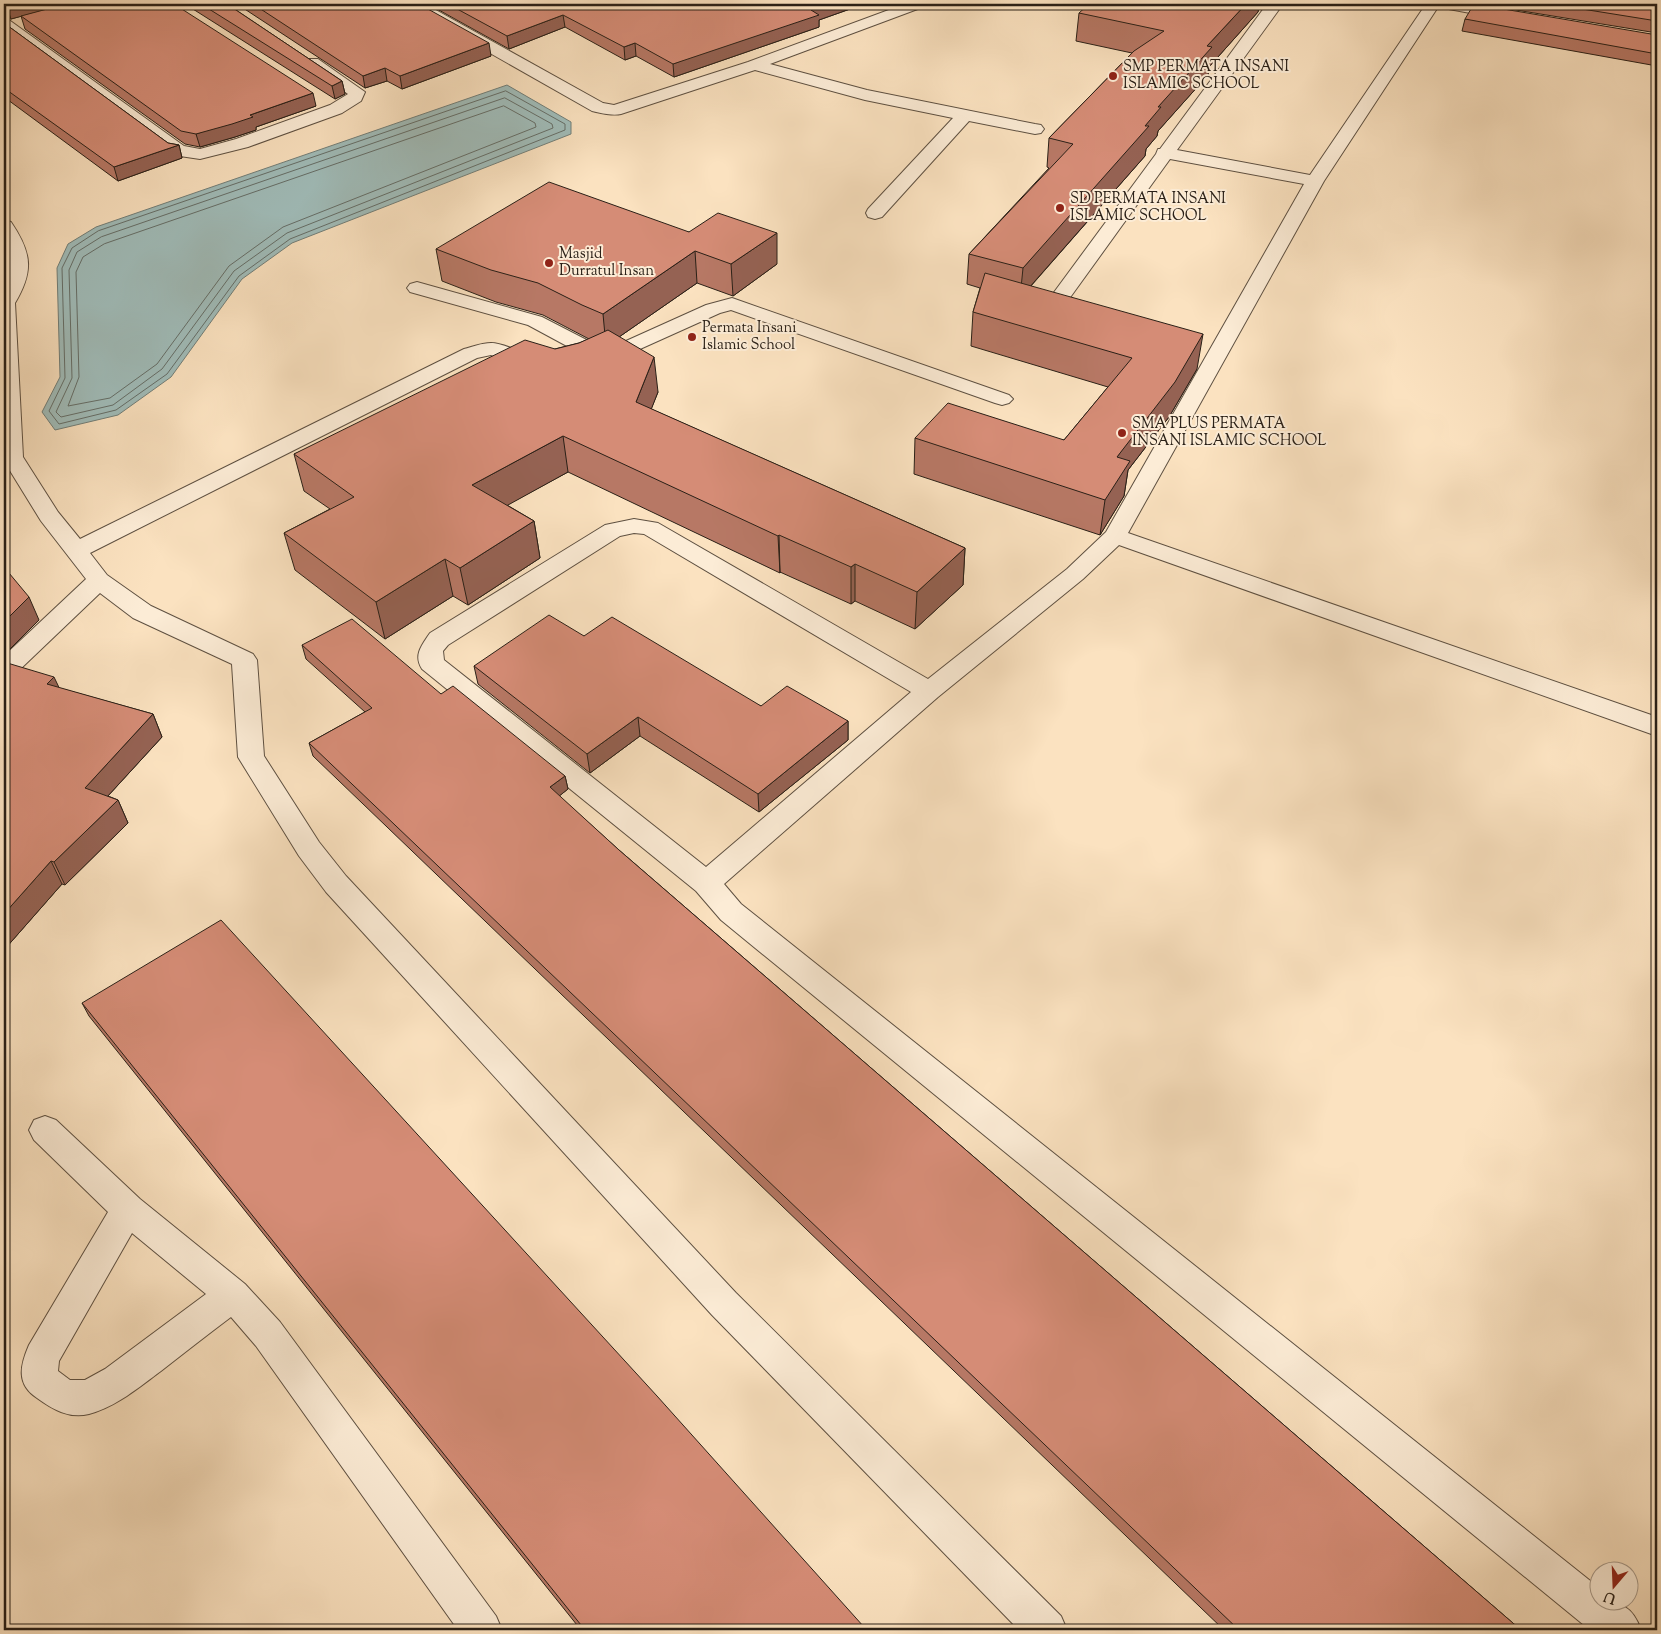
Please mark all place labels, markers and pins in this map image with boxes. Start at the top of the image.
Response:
place label: SMP PERMATA INSANI ISLAMIC SCHOOL [1123,57,1289,95]
marker: SMP PERMATA INSANI ISLAMIC SCHOOL [1107,70,1119,82]
place label: SD PERMATA INSANI ISLAMIC SCHOOL [1070,189,1226,227]
marker: SD PERMATA INSANI ISLAMIC SCHOOL [1054,202,1066,214]
place label: Masjid Durratul Insan [559,244,654,282]
marker: Masjid Durratul Insan [543,257,555,269]
place label: Permata Insani Islamic School [702,318,797,356]
marker: Permata Insani Islamic School [686,331,698,343]
place label: SMA PLUS PERMATA INSANI ISLAMIC SCHOOL [1132,414,1326,452]
marker: SMA PLUS PERMATA INSANI ISLAMIC SCHOOL [1116,427,1128,439]

